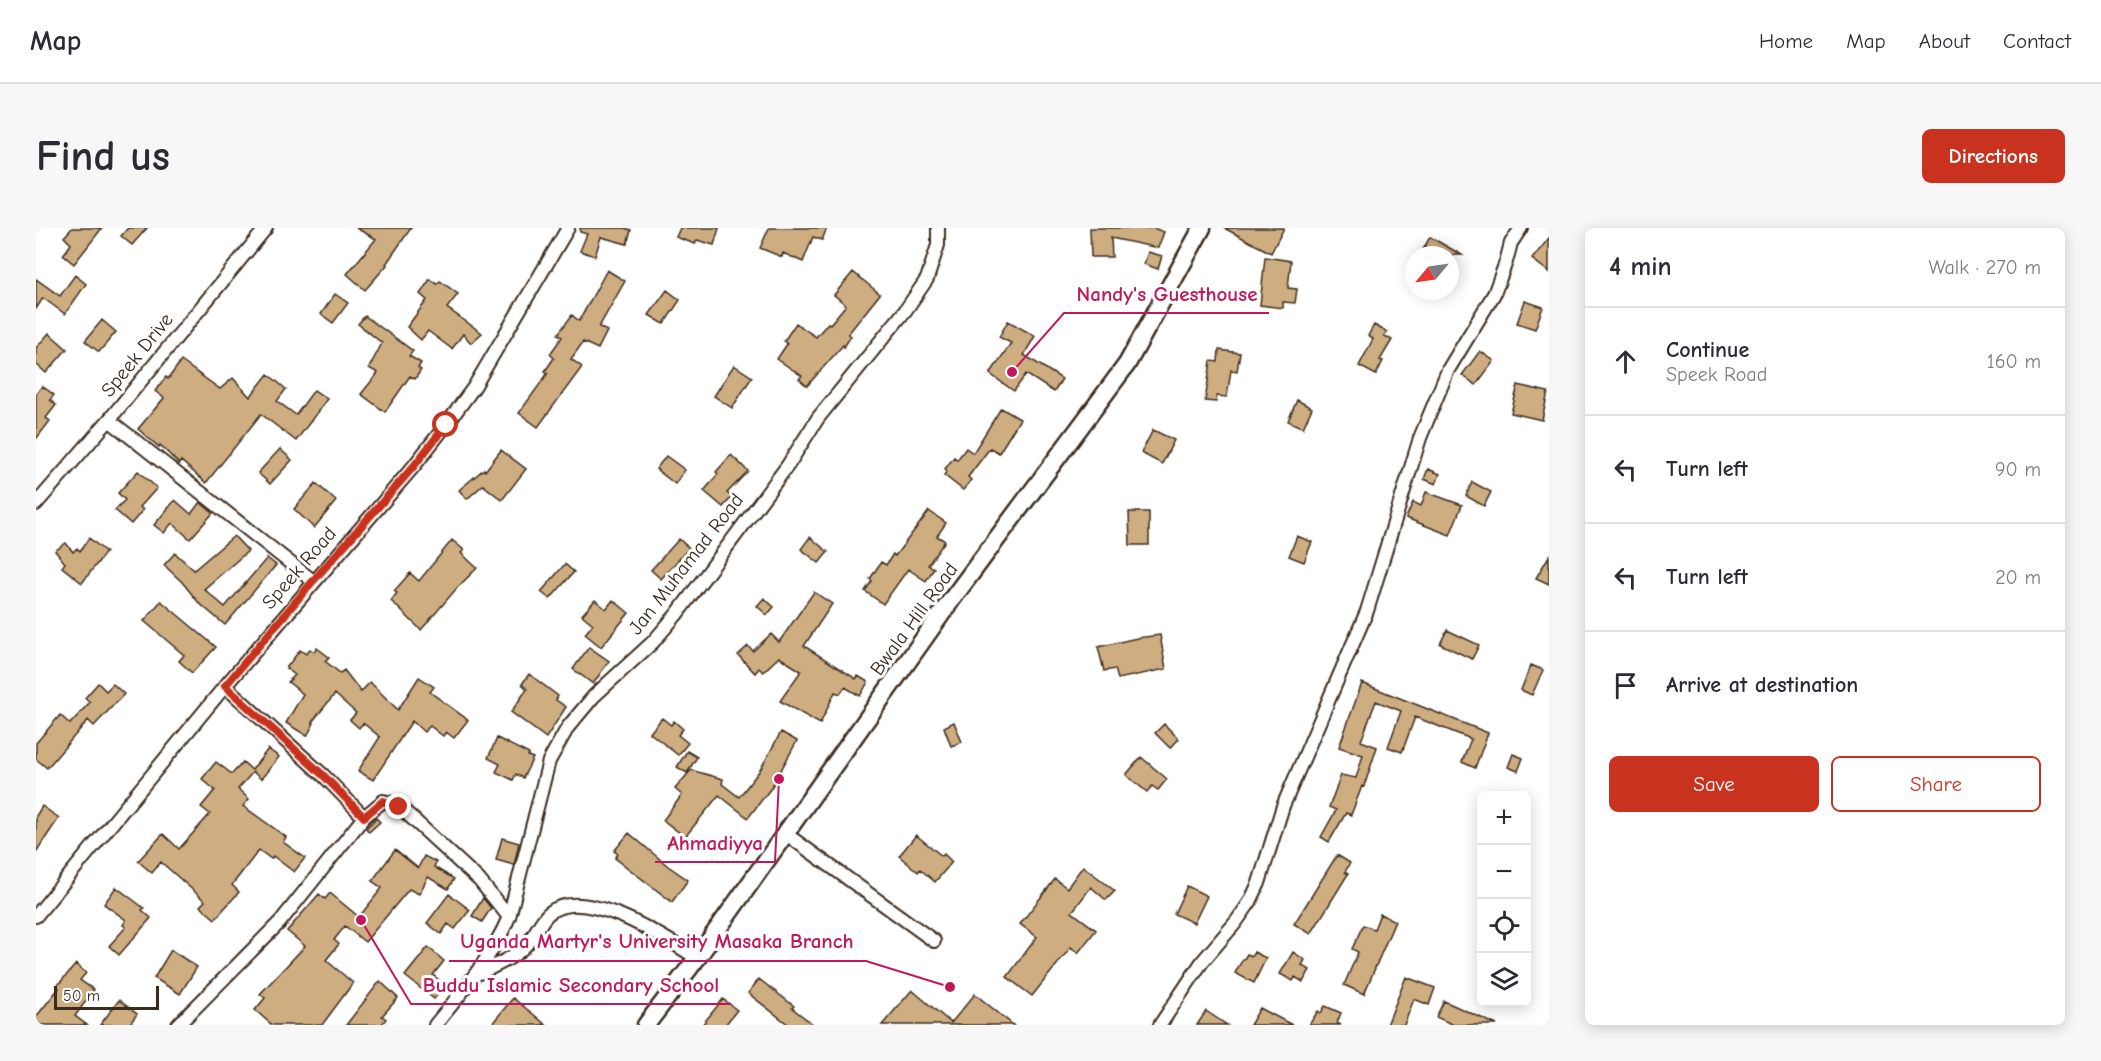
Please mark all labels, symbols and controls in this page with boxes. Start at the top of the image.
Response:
text: Map [30,25,81,57]
text: Home [1759,29,1813,53]
text: Map [1846,29,1886,53]
text: About [1919,29,1970,53]
text: Contact [2003,29,2071,53]
button: Directions [1922,129,2065,183]
text: Find us [36,132,170,181]
north arrow [1405,246,1459,300]
text: 4 min [1609,252,1672,282]
text: Walk · 270 m [1928,256,2041,279]
callout: Nandy's Guesthouse [1064,274,1269,313]
text: Nandy's Guesthouse [1077,282,1257,306]
street label: Speek Drive [96,308,178,402]
text: Continue [1666,337,1749,363]
icon: ahead [1609,345,1642,378]
text: 160 m [1987,350,2041,373]
text: Speek Road [1666,363,1767,386]
route start [432,411,458,437]
icon: left [1609,453,1642,486]
text: Turn left [1666,456,1748,482]
text: 90 m [1995,458,2041,481]
street label: Jan Muhamad Road [624,489,748,639]
street label: Speek Road [257,522,341,614]
street label: Bwala Hill Road [866,558,962,680]
icon: left [1609,561,1642,594]
text: Turn left [1666,564,1748,590]
text: 20 m [1995,566,2041,589]
icon: arrive [1609,669,1642,702]
text: Arrive at destination [1666,672,1858,698]
button: Save [1609,756,1819,812]
button: Share [1831,756,2041,812]
map controls [1477,791,1531,1007]
button: + [1477,791,1531,845]
route end [385,793,411,819]
callout: Ahmadiyya [655,823,775,862]
text: Ahmadiyya [667,831,763,855]
button: − [1477,845,1531,899]
button: locate [1477,899,1531,953]
callout: Uganda Martyr's University Masaka Branch [449,922,866,961]
text: Uganda Martyr's University Masaka Branch [460,929,854,953]
button: layers [1477,953,1531,1007]
callout: Buddu Islamic Secondary School [411,965,731,1004]
text: Buddu Islamic Secondary School [423,973,719,997]
scale bar [54,983,159,1010]
text: 50 m [63,987,100,1005]

